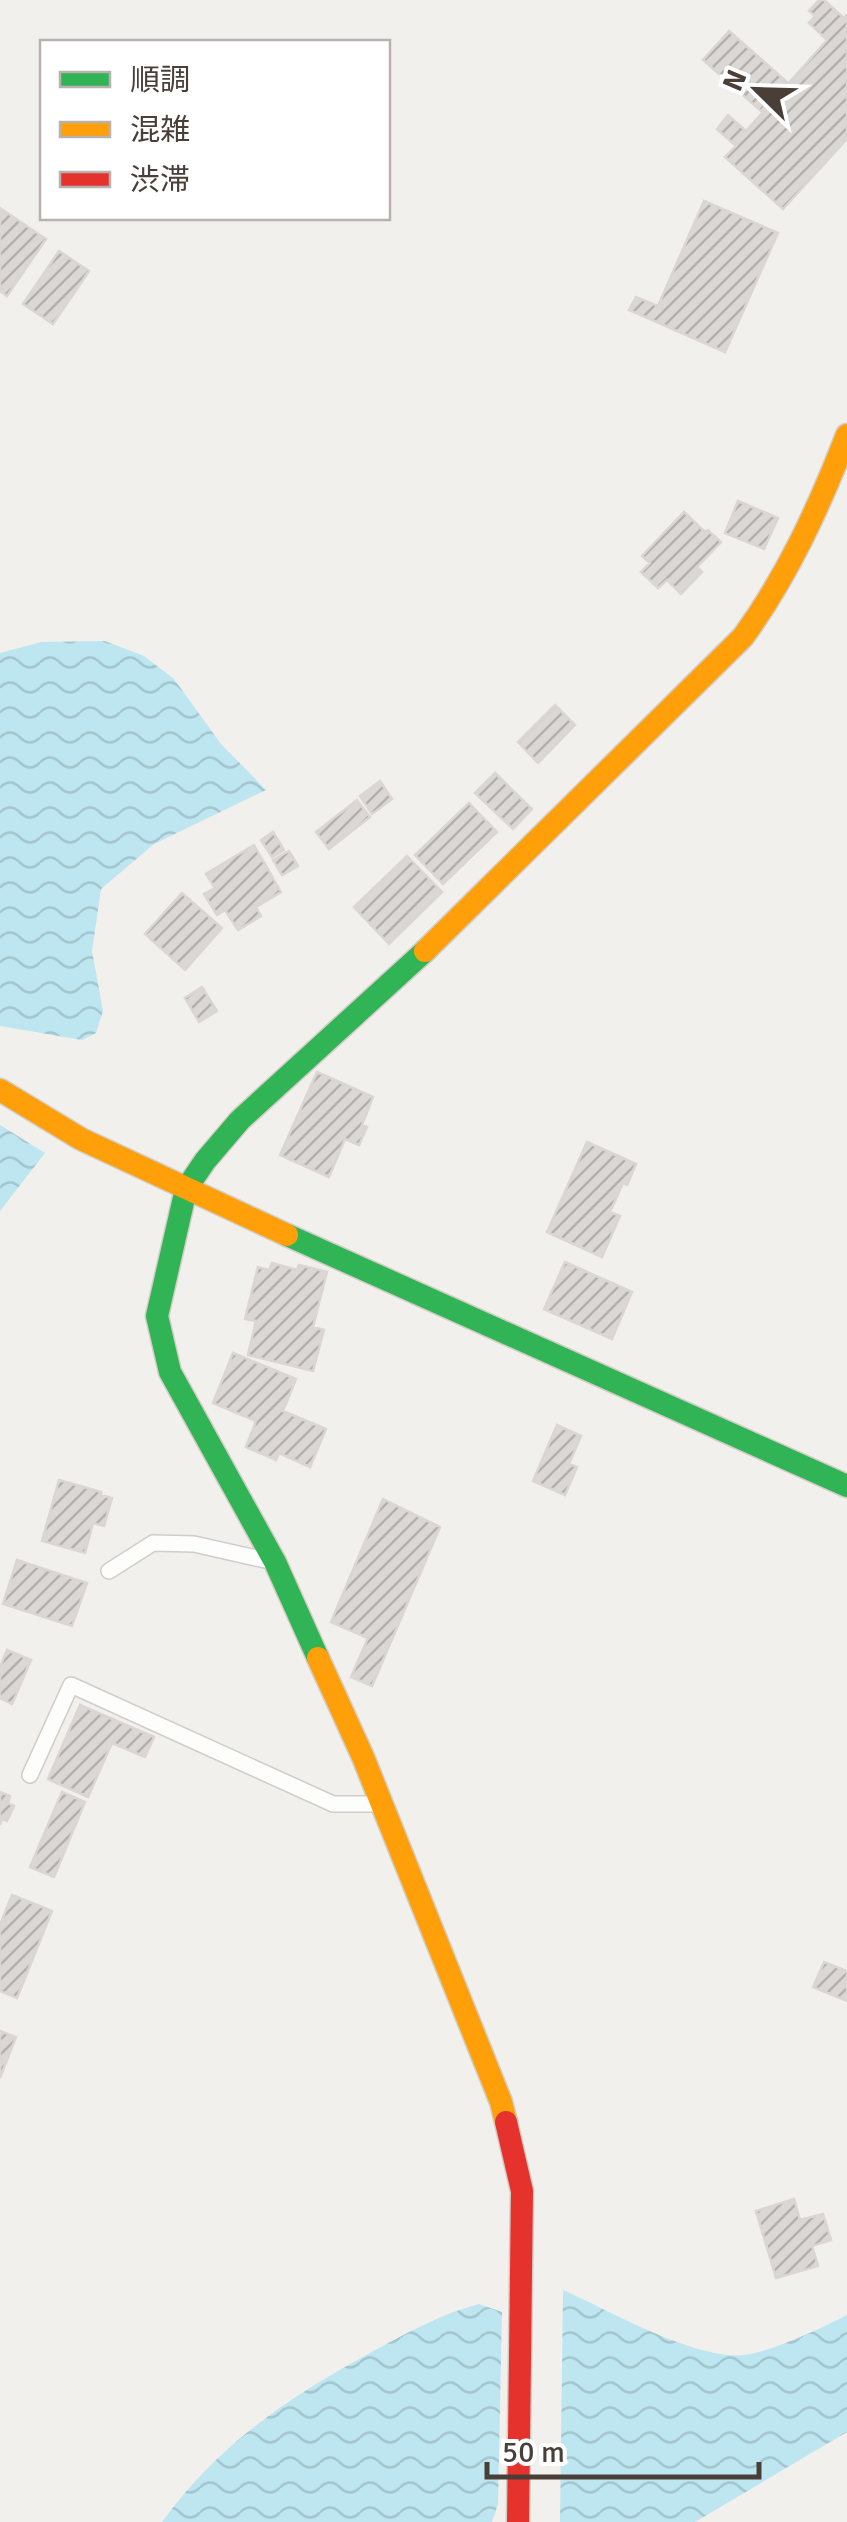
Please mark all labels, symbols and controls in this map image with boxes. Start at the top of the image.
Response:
legend [40,40,390,220]
north arrow [707,40,807,140]
text: 順調 [130,62,190,99]
text: N [715,65,754,96]
text: 混雑 [130,112,190,149]
text: 渋滞 [130,162,190,199]
scale bar [487,2417,760,2479]
text: 50 m [502,2434,565,2471]

